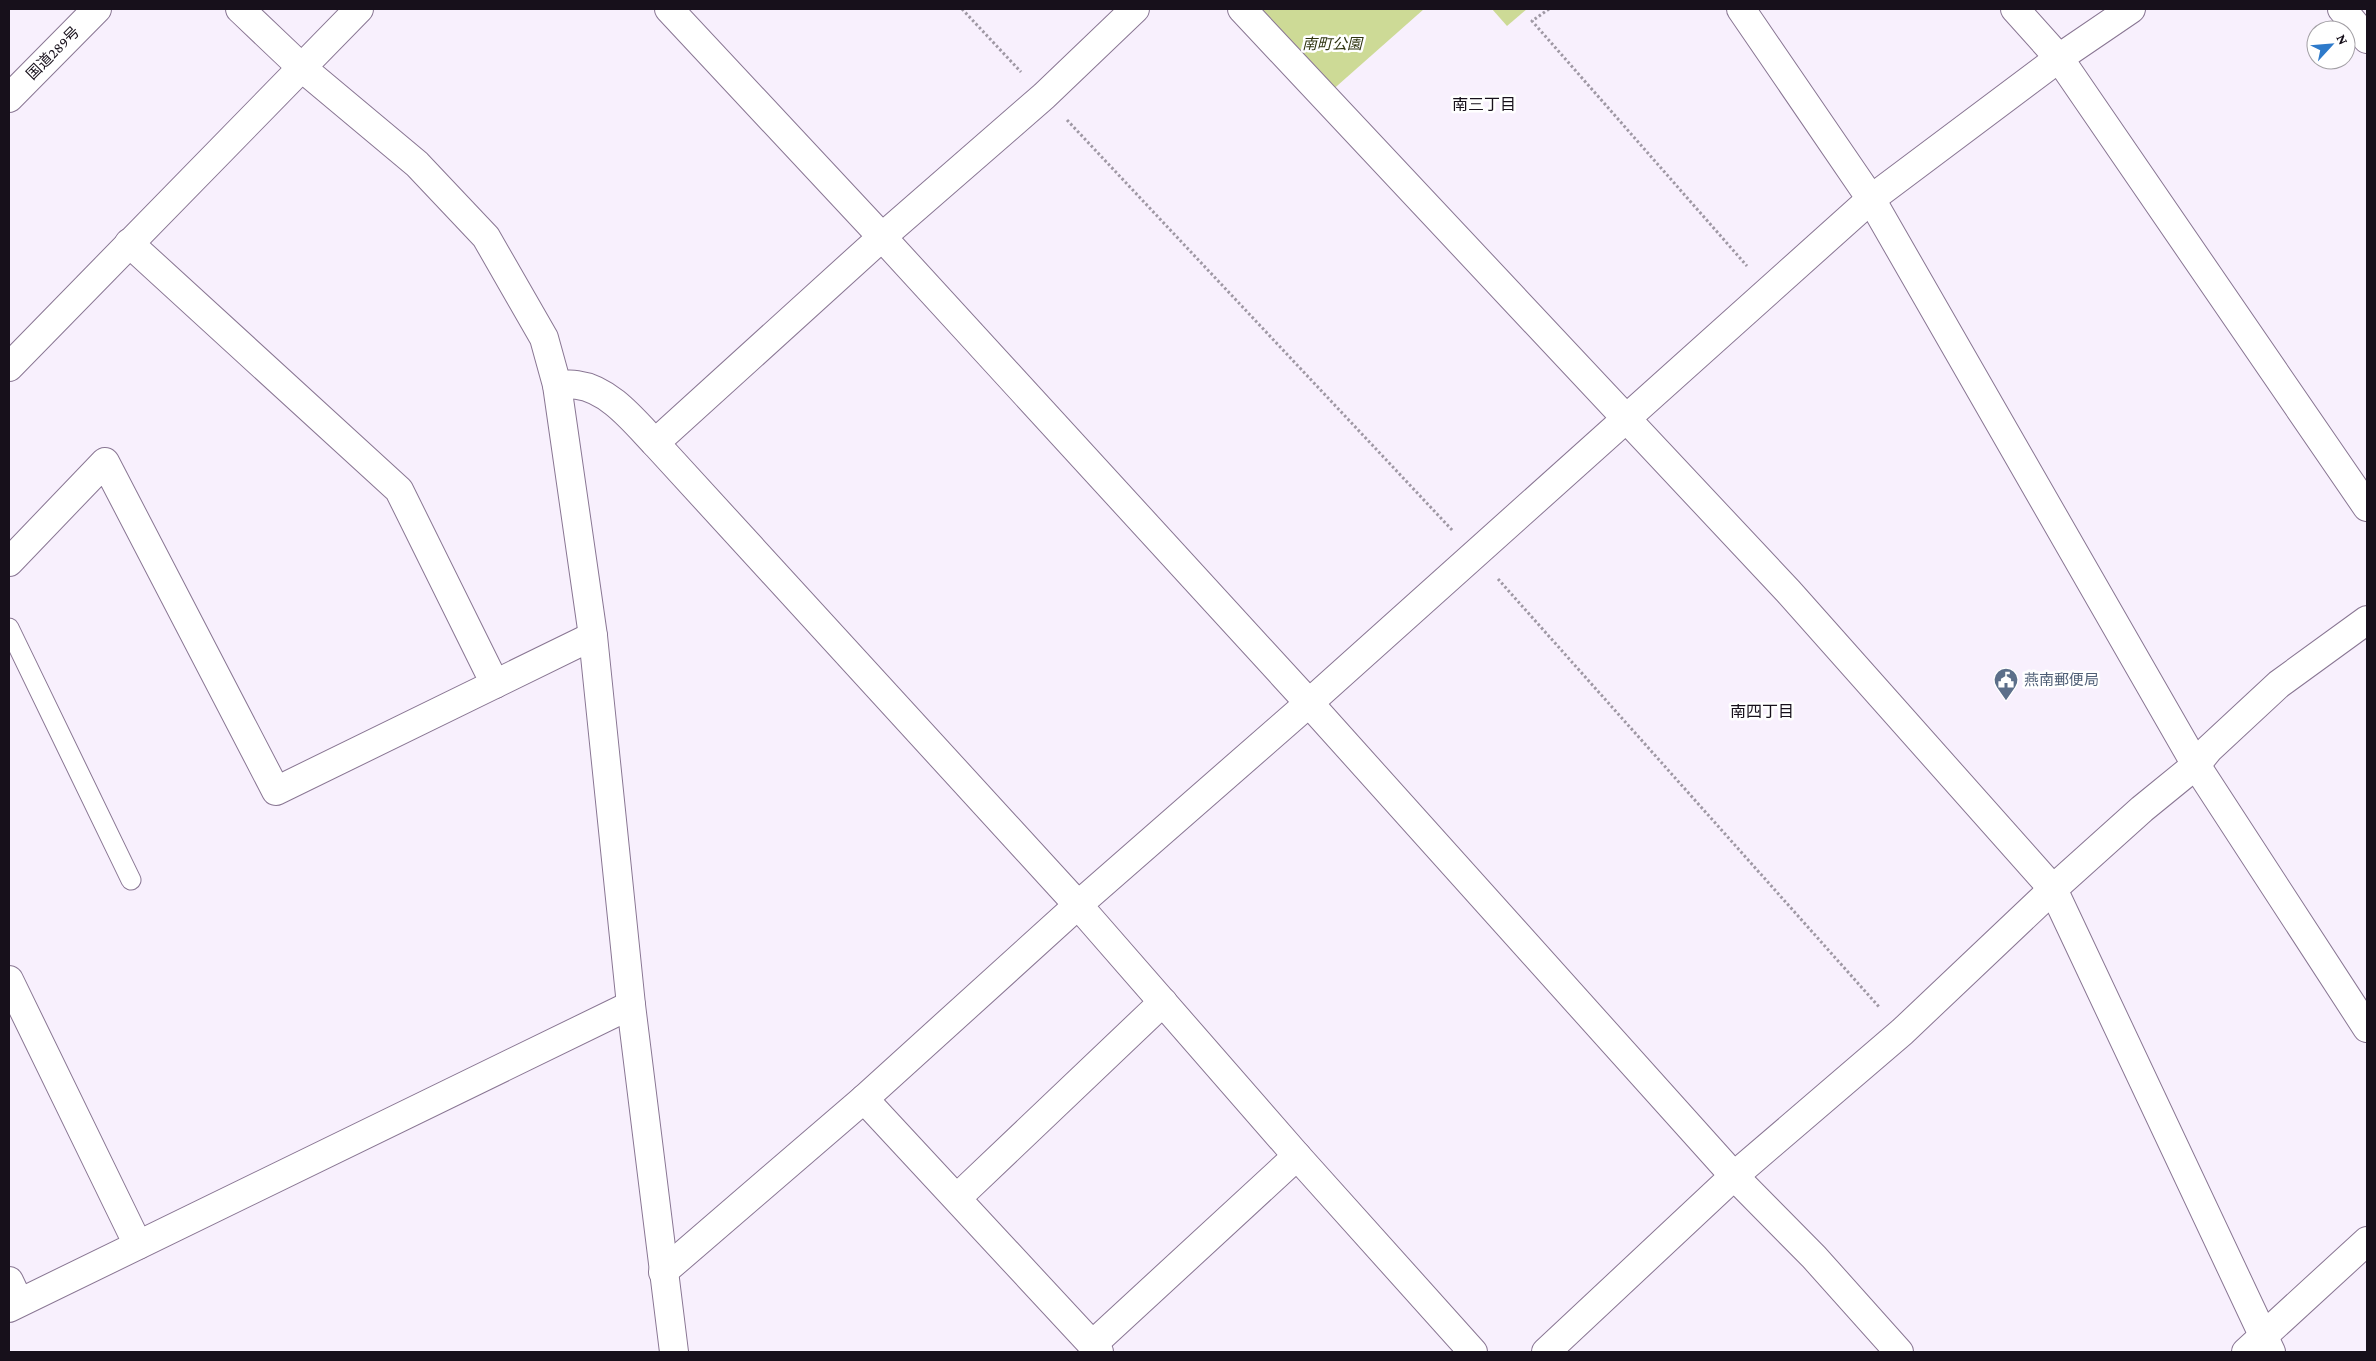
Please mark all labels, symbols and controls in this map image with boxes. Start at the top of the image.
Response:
north arrow [2306,20,2356,70]
street label: 国道289号 [23,23,83,83]
text: N [2333,32,2352,48]
park label: 南町公園 [1302,36,1364,52]
district label: 南三丁目 [1452,96,1516,113]
public building icon: 燕南郵便局 [1993,667,2019,701]
place label: 燕南郵便局 [2024,672,2099,688]
district label: 南四丁目 [1730,703,1794,720]

